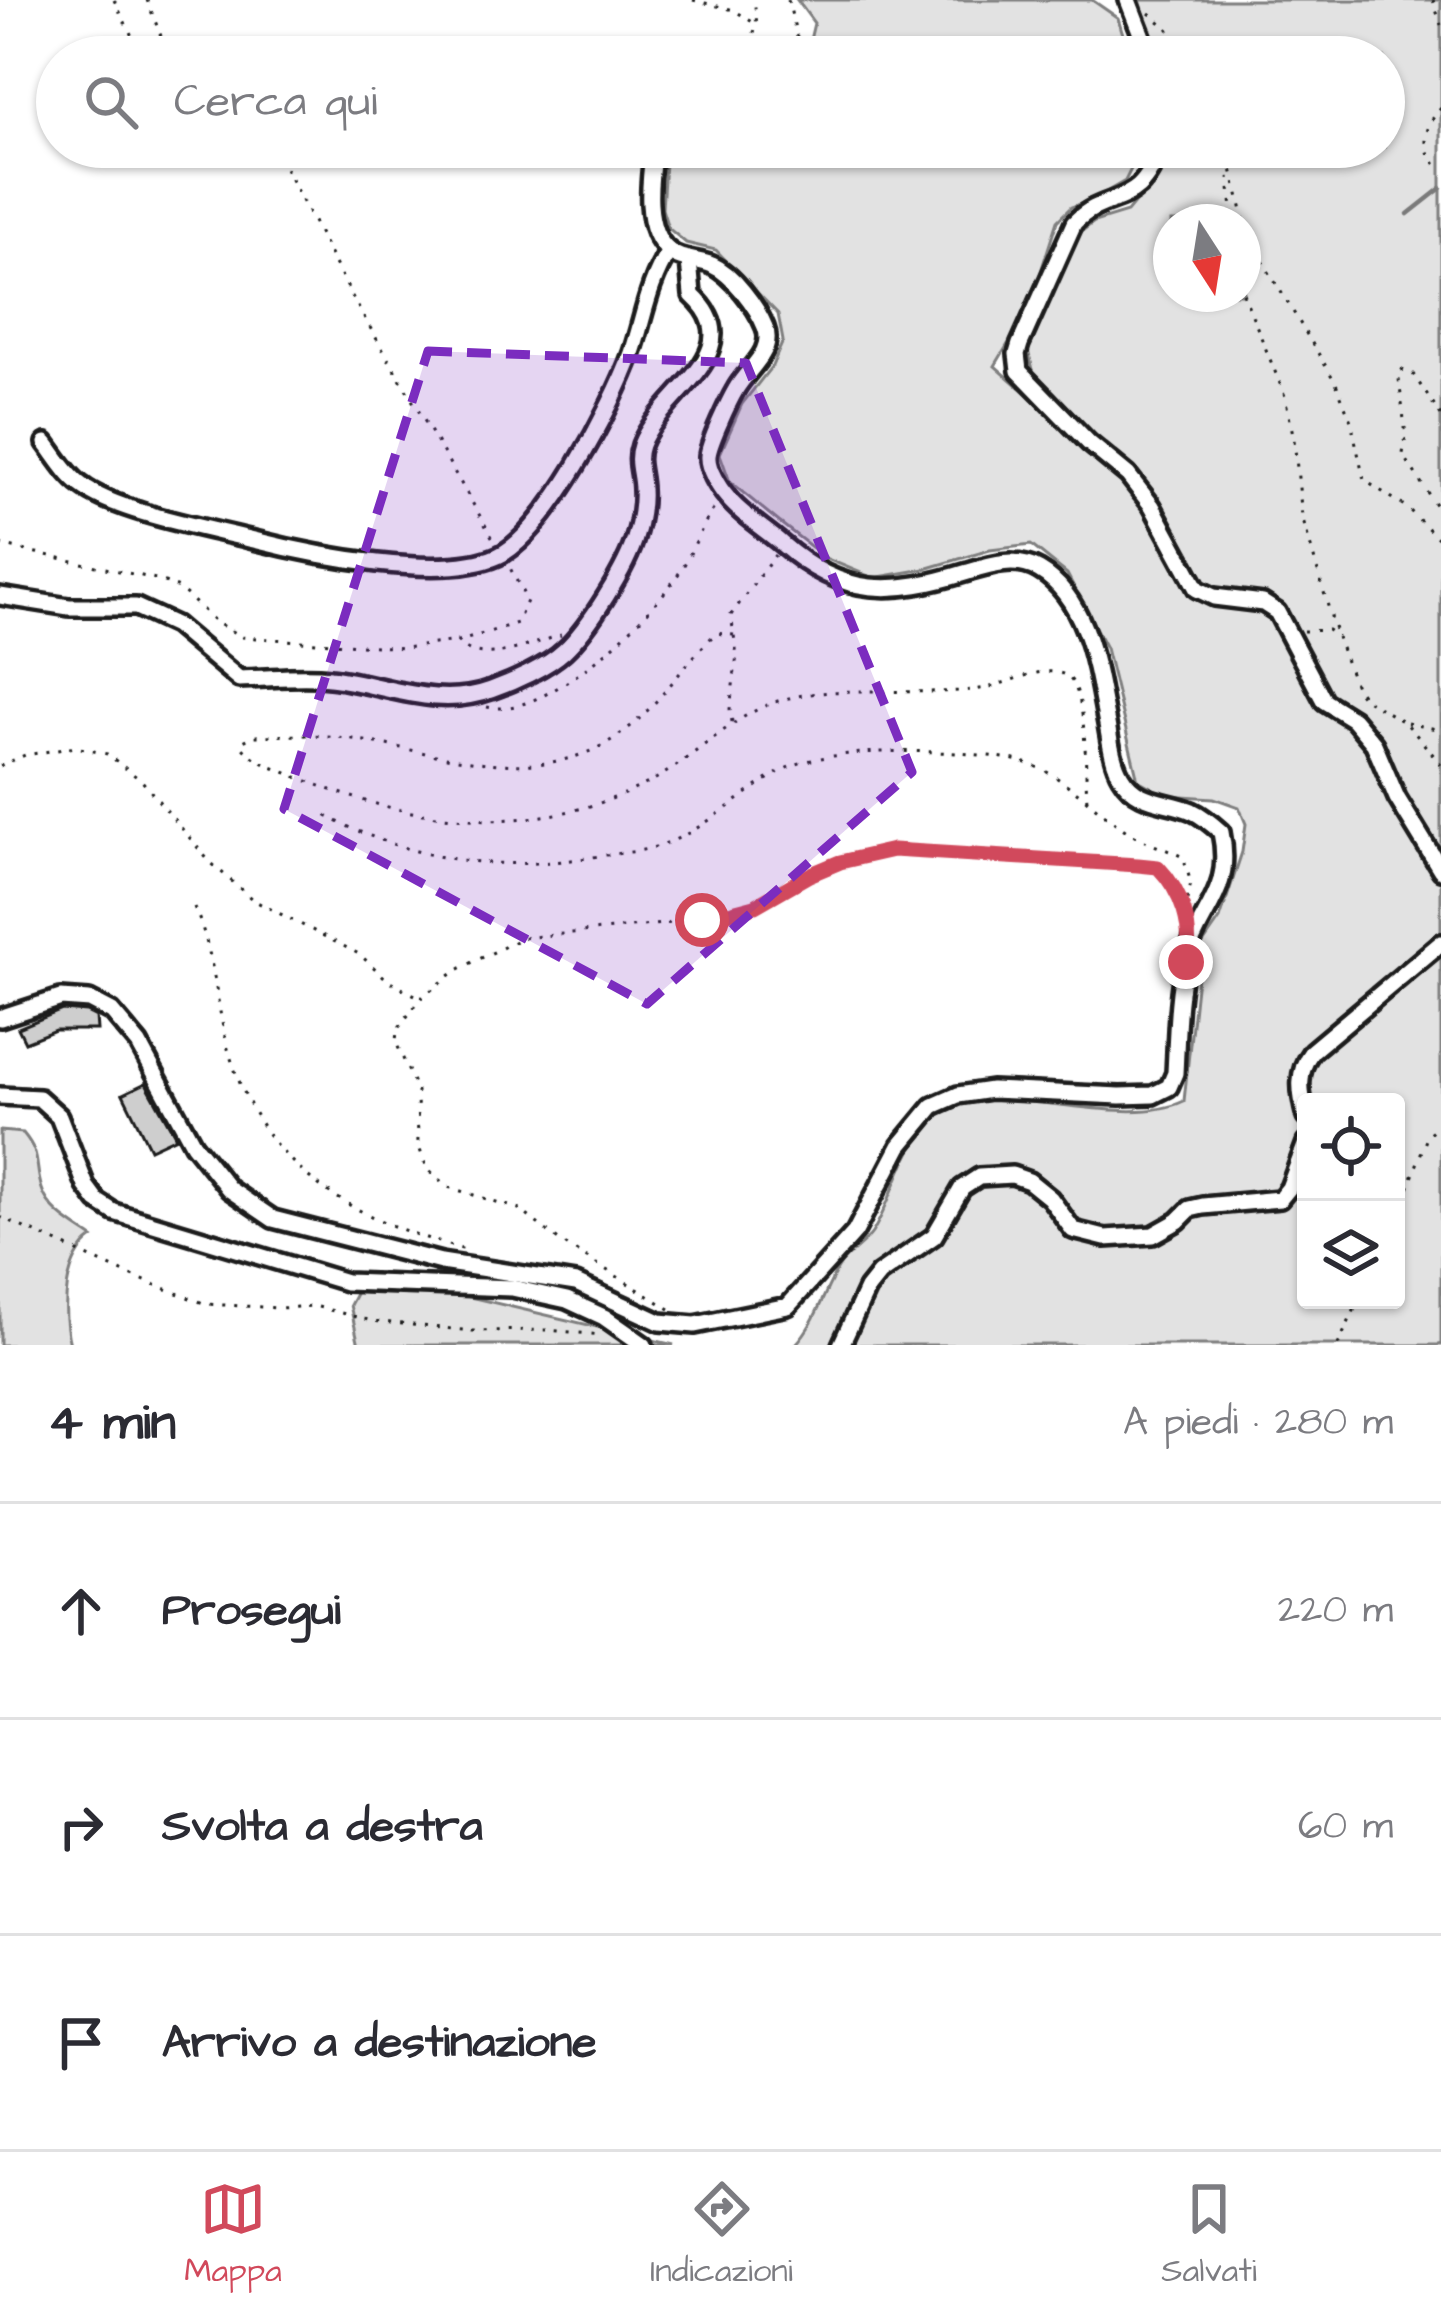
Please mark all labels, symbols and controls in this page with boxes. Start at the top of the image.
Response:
search box [36,36,1405,168]
icon: search [78,69,144,135]
text: Cerca qui [174,71,377,133]
north arrow [1153,204,1261,312]
route start [675,893,729,947]
route end [1159,935,1213,989]
map controls [1297,1093,1405,1309]
button: locate [1297,1093,1405,1201]
button: layers [1297,1201,1405,1309]
text: 4 min [48,1388,176,1459]
text: A piedi · 280 m [1123,1396,1393,1450]
icon: ahead [48,1578,114,1644]
text: Prosegui [162,1580,341,1642]
text: 220 m [1278,1584,1393,1638]
icon: right [48,1794,114,1860]
text: Svolta a destra [162,1796,483,1858]
text: 60 m [1298,1800,1393,1854]
icon: arrive [48,2010,114,2076]
text: Arrivo a destinazione [162,2012,597,2074]
tab: Mappa [184,2176,282,2294]
tab: Indicazioni [650,2176,793,2294]
tab: Salvati [1161,2176,1257,2294]

